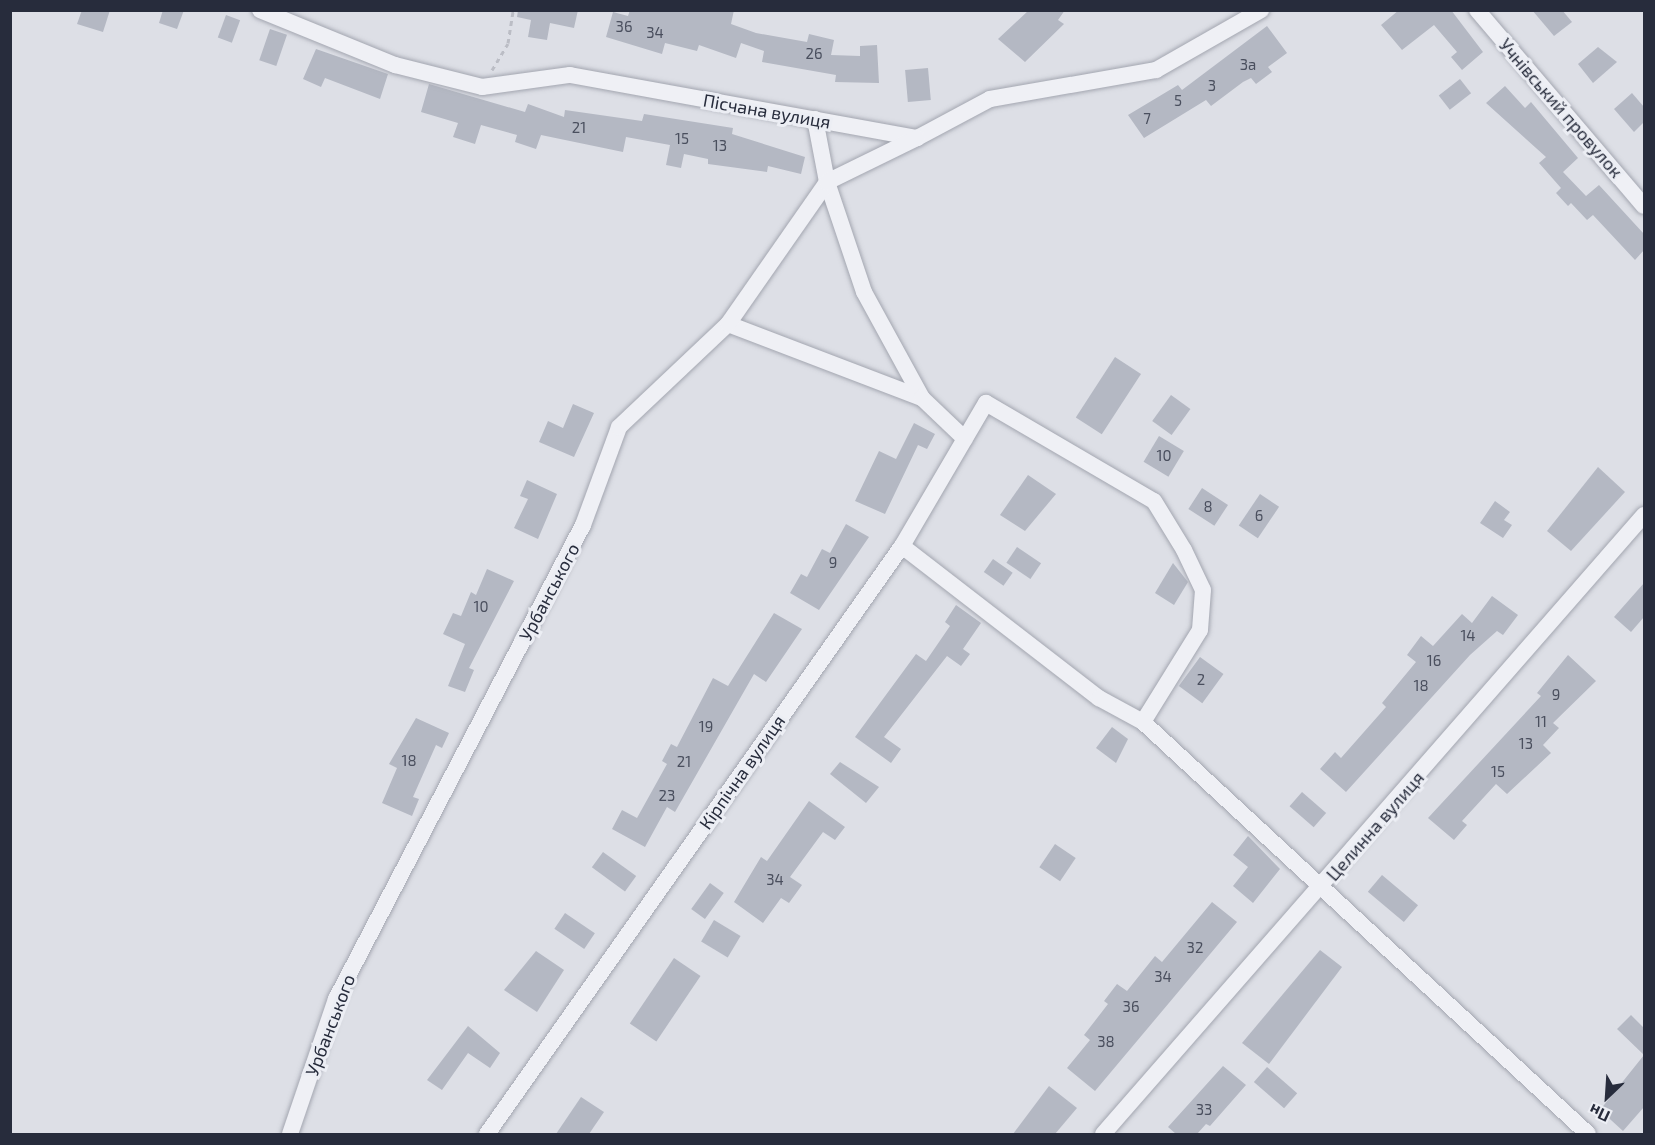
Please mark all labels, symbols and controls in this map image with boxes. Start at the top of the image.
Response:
house number: 36 [616,18,632,36]
house number: 34 [646,24,664,42]
street label: Учнівський провулок [1495,34,1627,182]
house number: 26 [805,45,823,63]
house number: 3а [1240,56,1256,74]
house number: 3 [1208,77,1216,95]
street label: Пiсчана вулиця [701,89,833,133]
house number: 5 [1174,92,1182,110]
house number: 7 [1143,110,1151,128]
house number: 21 [572,119,586,137]
house number: 15 [675,130,689,148]
house number: 13 [713,137,727,155]
house number: 10 [1156,447,1172,465]
house number: 8 [1203,498,1213,516]
house number: 6 [1255,507,1263,525]
street label: Урбанського [514,540,584,644]
house number: 9 [829,554,837,572]
house number: 10 [473,598,489,616]
house number: 14 [1460,627,1476,645]
house number: 16 [1427,652,1441,670]
house number: 2 [1197,671,1205,689]
house number: 18 [1413,677,1429,695]
house number: 9 [1552,686,1560,704]
street label: Кiрпiчна вулиця [695,711,789,833]
house number: 11 [1535,713,1547,731]
house number: 19 [699,718,713,736]
house number: 13 [1519,735,1533,753]
house number: 18 [401,752,417,770]
house number: 21 [677,753,691,771]
house number: 15 [1491,763,1505,781]
street label: Целинна вулиця [1322,767,1428,885]
house number: 23 [659,787,675,805]
house number: 34 [766,871,784,889]
house number: 32 [1187,939,1203,957]
house number: 34 [1154,968,1172,986]
street label: Урбанського [301,971,359,1079]
house number: 36 [1123,998,1139,1016]
house number: 38 [1097,1033,1115,1051]
north arrow [1577,1067,1637,1127]
house number: 33 [1196,1101,1212,1119]
text: Пн [1586,1101,1613,1127]

